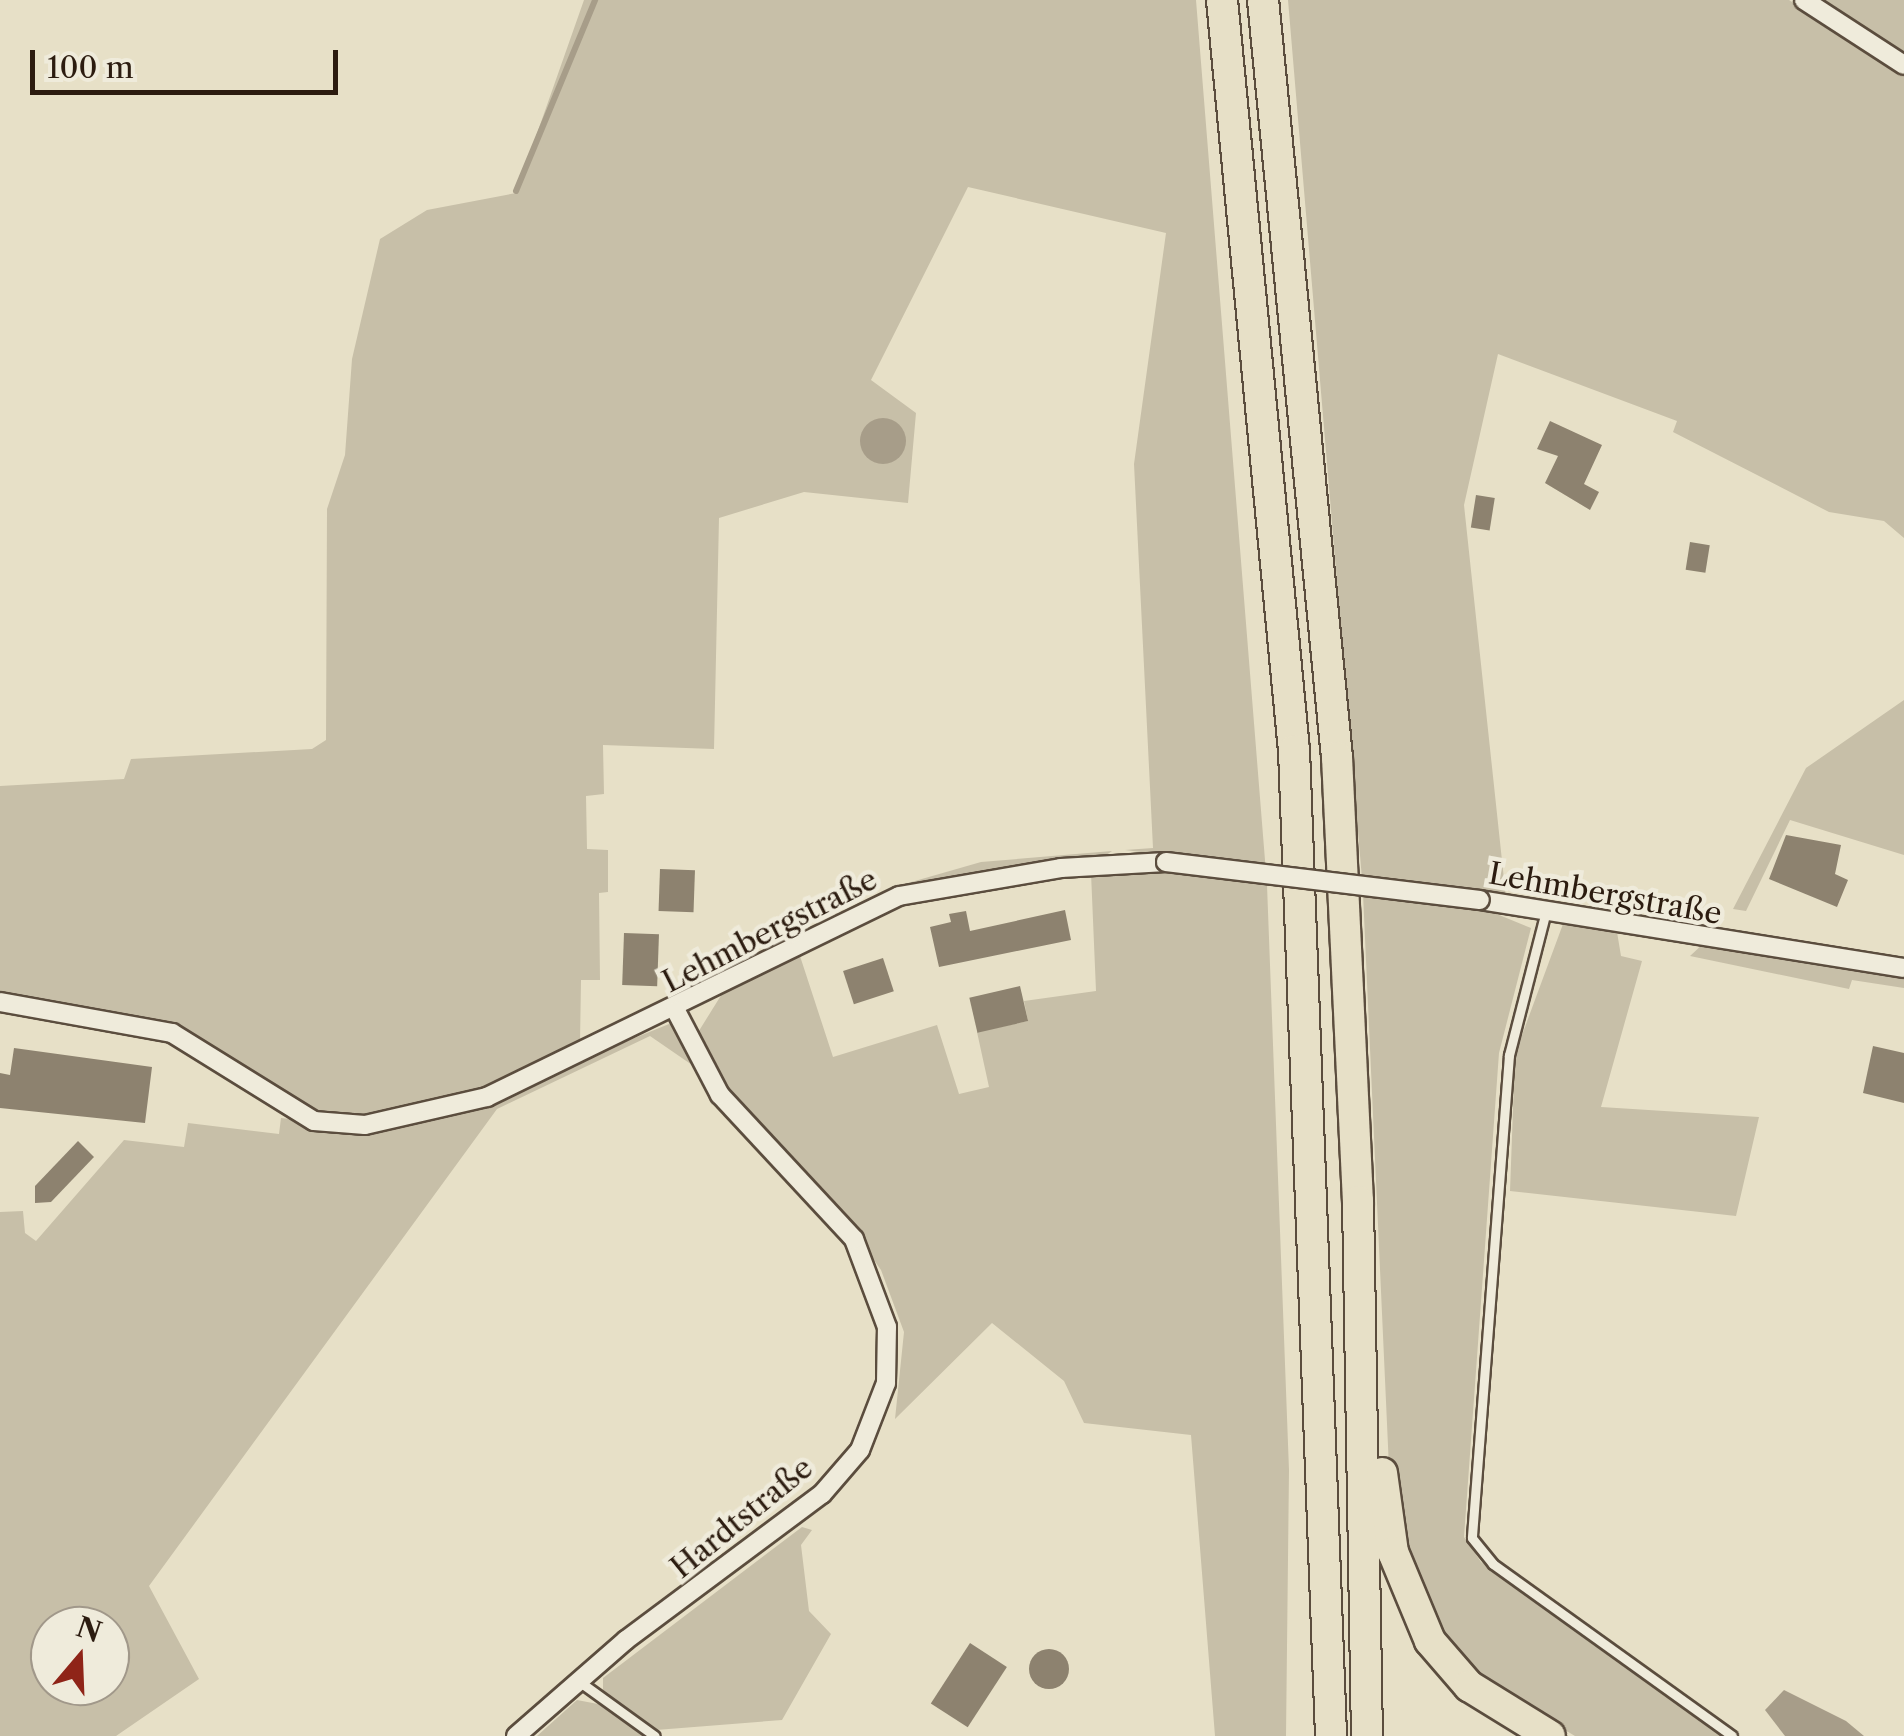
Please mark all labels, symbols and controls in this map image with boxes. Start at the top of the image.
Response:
scale bar [35,30,342,92]
text: 100 m [47,49,134,86]
street label: Lehmbergstraße [1486,856,1724,932]
street label: Lehmbergstraße [657,861,883,1001]
street label: Hardtstraße [664,1450,820,1586]
north arrow [30,1606,130,1706]
text: N [72,1609,106,1650]

